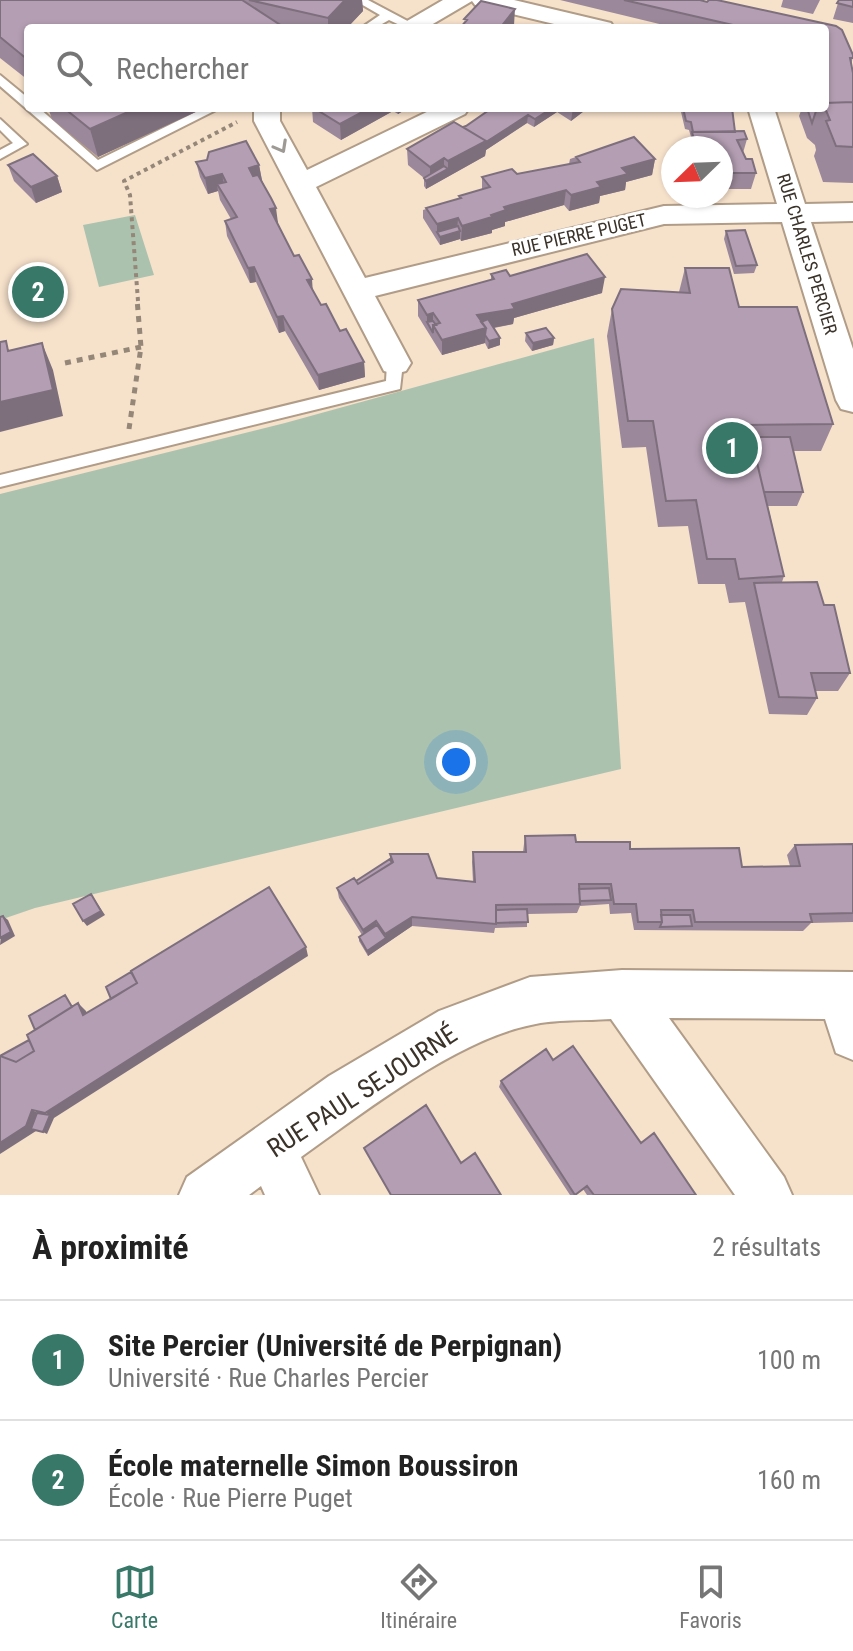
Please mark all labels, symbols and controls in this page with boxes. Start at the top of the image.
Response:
search box [24,24,829,112]
icon: search [52,46,96,90]
text: Rechercher [116,51,249,86]
north arrow [661,136,733,208]
one-way arrow [271,138,287,153]
street label: RUE CHARLES PERCIER [773,171,842,337]
street label: RUE PIERRE PUGET [510,209,648,260]
pin: 2 [12,262,64,322]
pin: 1 [706,418,758,478]
your location [436,742,476,782]
street label: RUE PAUL SEJOURNÉ [262,1019,462,1163]
text: À proximité [32,1227,189,1267]
text: 2 résultats [712,1232,821,1262]
text: Site Percier (Université de Perpignan) [108,1328,562,1363]
text: 1 [51,1345,65,1375]
text: 100 m [757,1345,821,1375]
text: Université · Rue Charles Percier [108,1363,429,1393]
text: École maternelle Simon Boussiron [108,1448,518,1483]
text: 2 [51,1465,65,1495]
text: 160 m [757,1465,821,1495]
text: École · Rue Pierre Puget [108,1483,353,1513]
tab: Carte [111,1560,158,1633]
tab: Itinéraire [380,1560,457,1633]
tab: Favoris [679,1560,742,1633]

